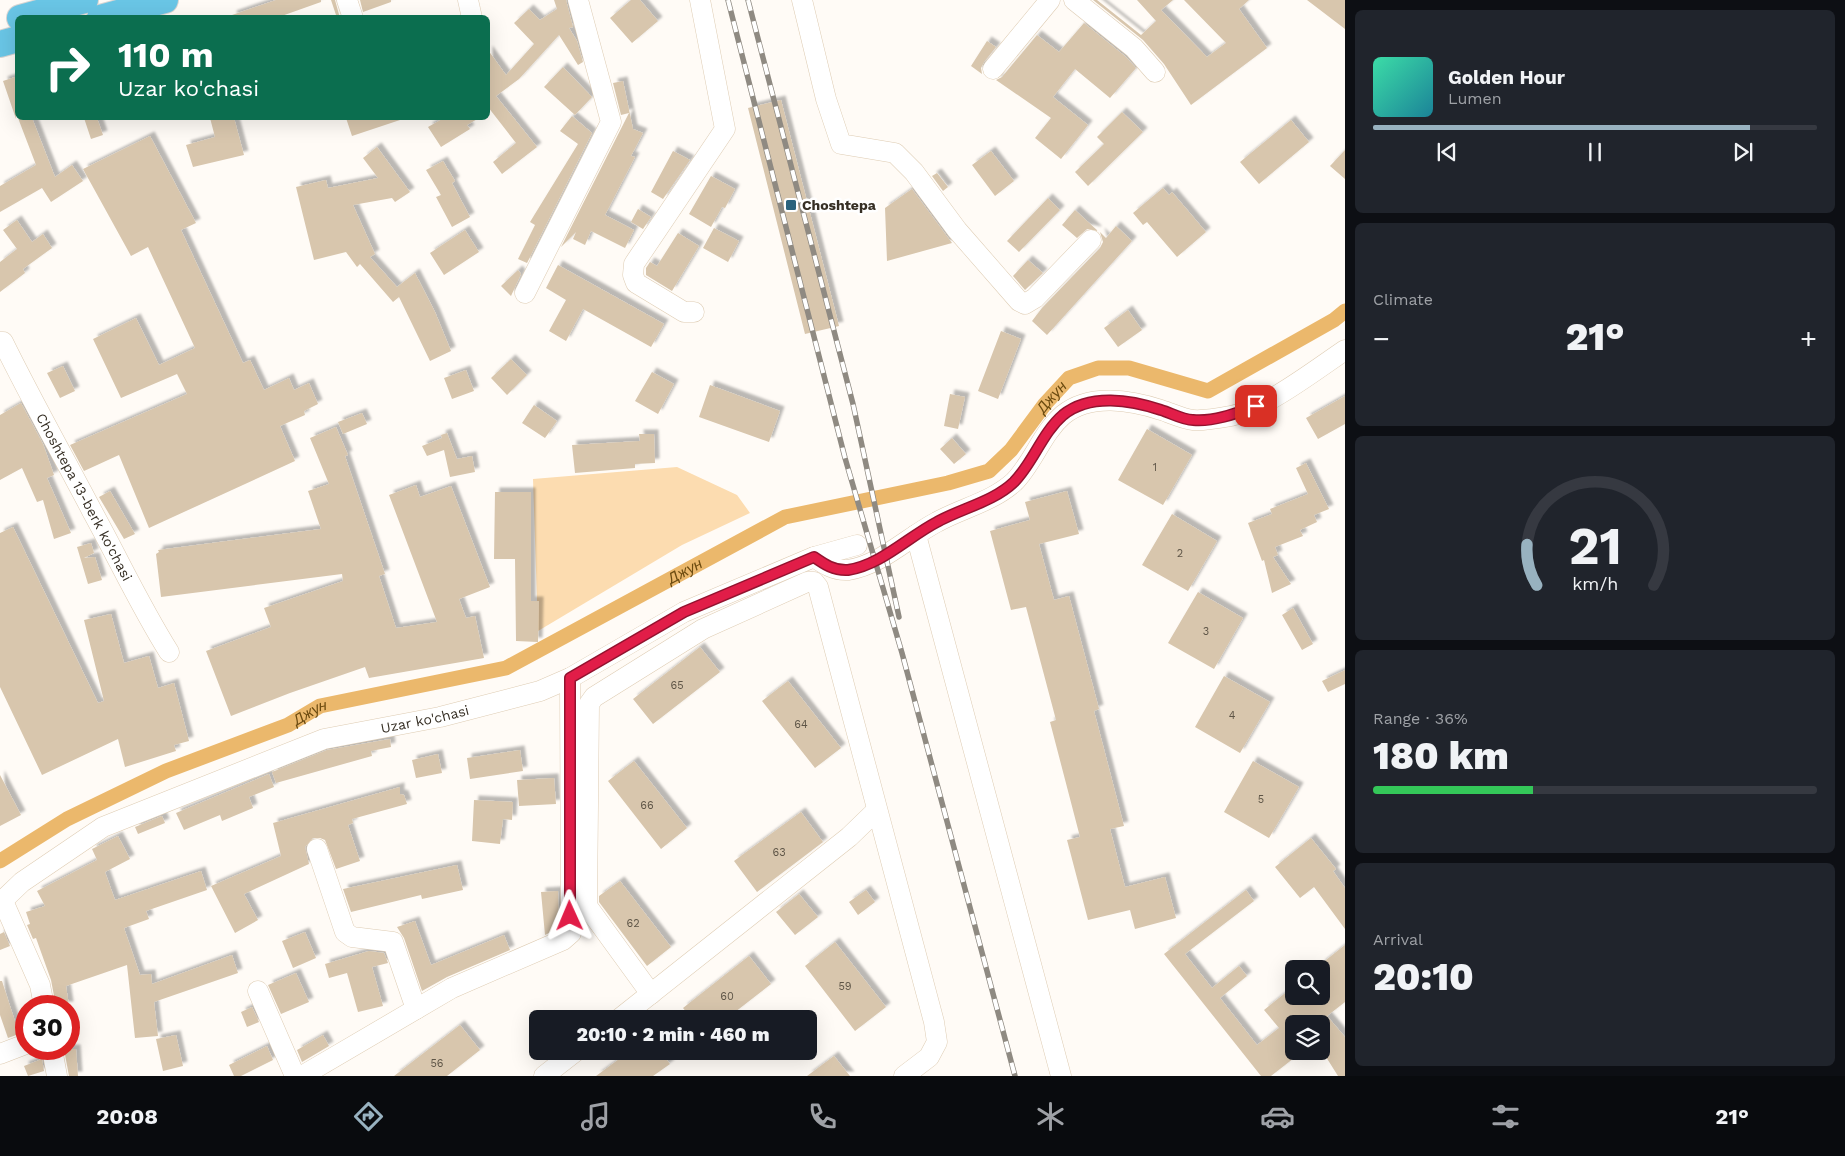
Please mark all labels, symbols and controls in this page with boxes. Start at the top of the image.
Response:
text: 110 m [118,34,214,76]
icon: right [35,35,100,100]
text: Golden Hour [1448,66,1565,89]
text: Uzar ko'chasi [118,76,259,101]
text: Lumen [1448,89,1502,108]
icon: previous [1433,138,1461,166]
icon: pause [1581,138,1609,166]
icon: next [1729,138,1757,166]
place label: Choshtepa [802,197,877,213]
marker: Choshtepa [784,198,798,212]
text: Climate [1373,290,1433,309]
text: 21° [1565,315,1625,359]
text: − [1373,322,1390,355]
text: + [1800,322,1817,355]
water label: Джун [1031,377,1070,418]
pin [1235,385,1277,427]
icon: arrive [1242,392,1270,420]
street label: Choshtepa 13-berk ko'chasi [33,410,135,584]
house number: 1 [1153,461,1157,474]
text: 21 [1568,516,1622,577]
house number: 2 [1177,547,1183,560]
water label: Джун [663,554,705,589]
text: km/h [1572,573,1618,594]
house number: 3 [1203,625,1209,638]
house number: 65 [670,679,684,692]
water label: Джун [288,696,328,730]
street label: Uzar ko'chasi [379,702,471,736]
house number: 4 [1229,709,1236,722]
text: Range · 36% [1373,709,1468,728]
house number: 64 [794,718,808,731]
text: 180 km [1373,734,1509,778]
house number: 5 [1258,793,1264,806]
house number: 66 [640,799,654,812]
house number: 63 [772,846,786,859]
position arrow [543,889,595,941]
house number: 62 [626,917,640,930]
text: Arrival [1373,930,1423,949]
text: 20:10 [1373,955,1474,999]
map controls [1285,960,1330,1060]
button: search [1285,960,1330,1005]
house number: 59 [838,980,852,993]
house number: 60 [720,990,734,1003]
speed limit sign: 30 [15,995,80,1060]
button: layers [1285,1015,1330,1060]
text: 20:10 · 2 min · 460 m [576,1023,770,1046]
house number: 56 [430,1057,444,1070]
icon: directions [351,1099,386,1134]
icon: music [578,1099,613,1134]
icon: phone [805,1099,840,1134]
icon: climate [1033,1099,1068,1134]
icon: car [1260,1099,1295,1134]
icon: filters [1488,1099,1523,1134]
text: 20:08 [96,1104,158,1129]
text: 21° [1715,1104,1749,1129]

